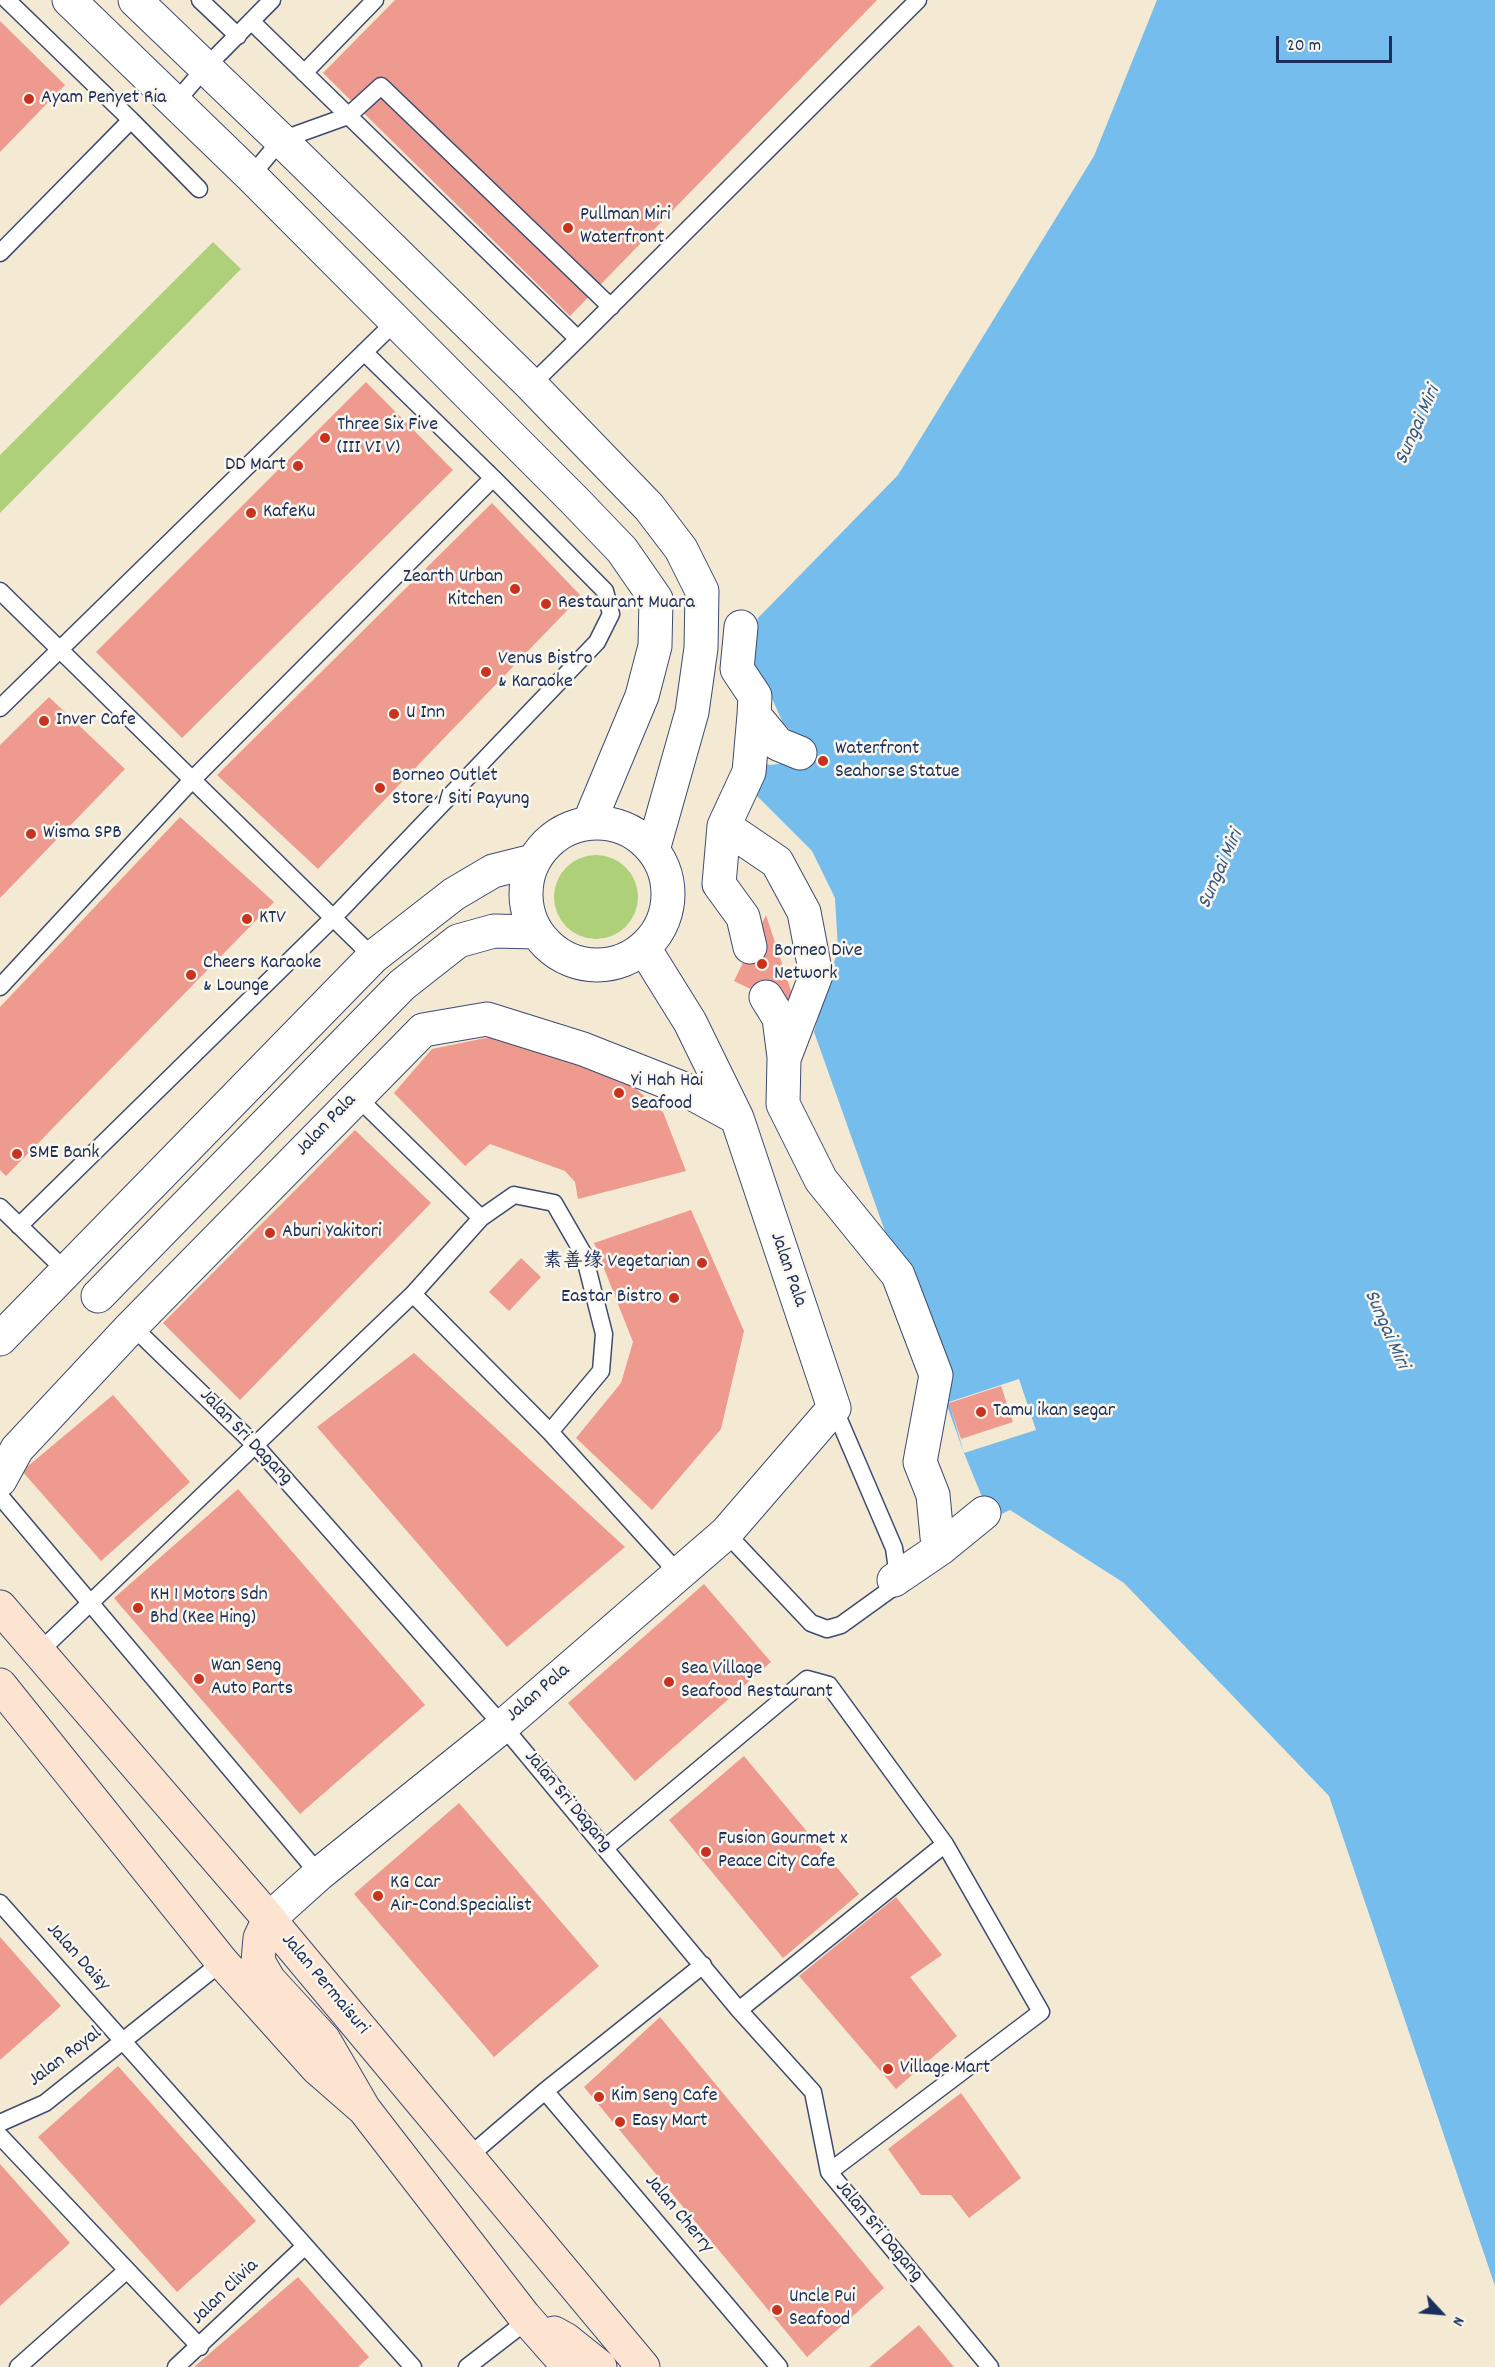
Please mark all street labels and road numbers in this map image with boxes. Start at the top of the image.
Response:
street label: Jalan Pala [292,1090,362,1162]
street label: Jalan Pala [763,1230,811,1310]
street label: Jalan Sri Dagang [193,1385,297,1491]
street label: Jalan Pala [502,1660,576,1728]
street label: Jalan Sri Dagang [518,1746,616,1858]
street label: Jalan Daisy [40,1919,114,1997]
street label: Jalan Permaisuri [275,1929,373,2041]
street label: Jalan Royal [25,2023,107,2093]
street label: Jalan Cherry [638,2171,718,2259]
street label: Jalan Sri Dagang [829,2176,927,2288]
street label: Jalan Clivia [187,2255,265,2331]

